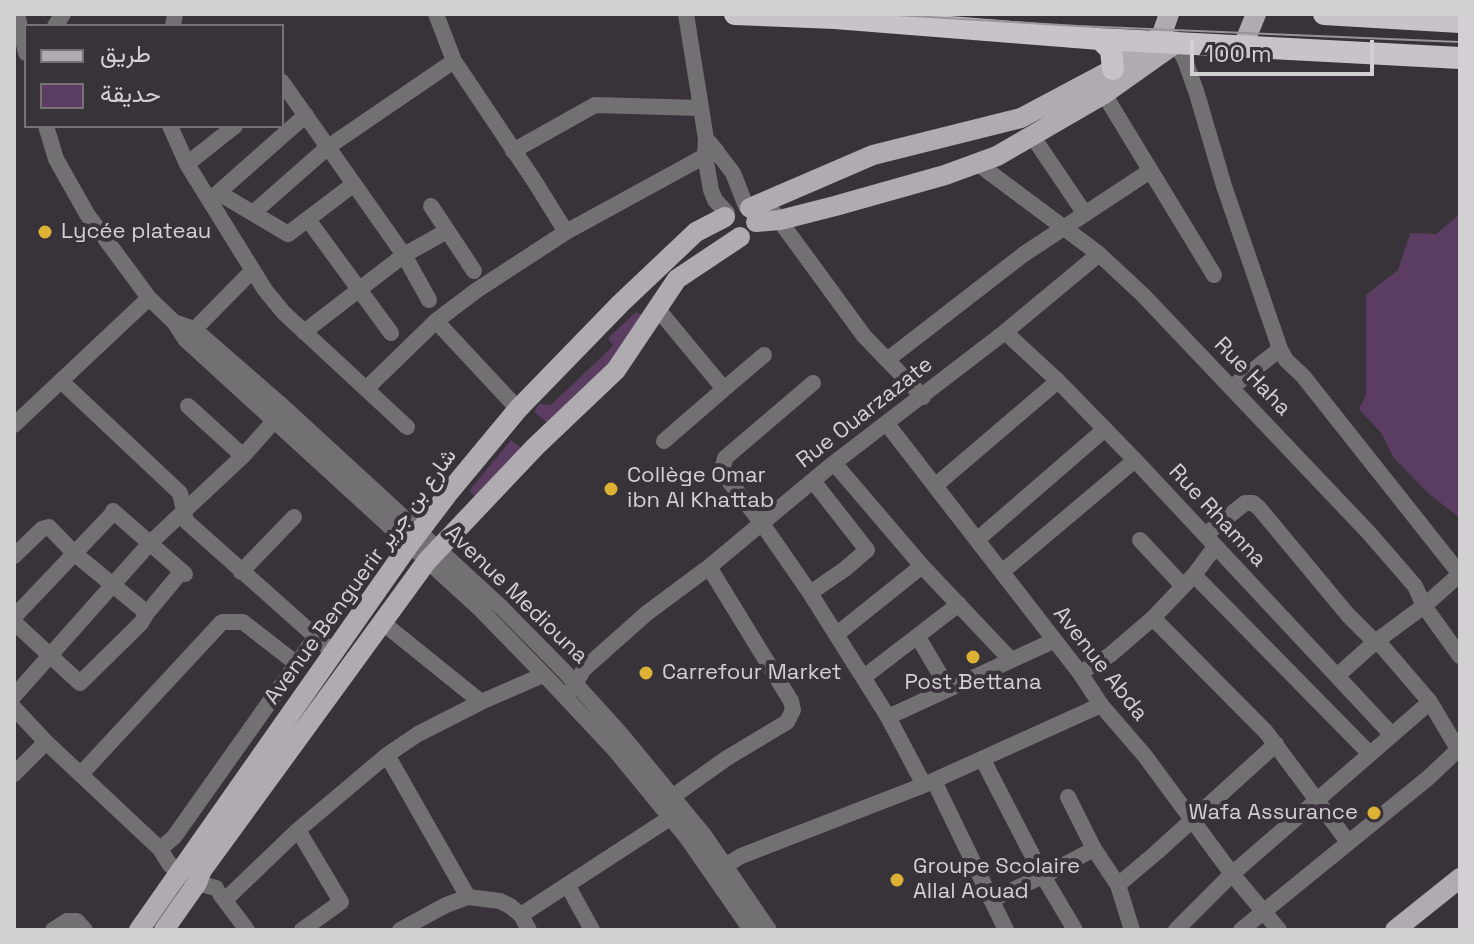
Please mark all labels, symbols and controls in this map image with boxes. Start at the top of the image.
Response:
legend [24,24,284,128]
scale bar [1194,24,1378,74]
text: طريق [100,38,151,69]
text: 100 m [1204,38,1272,69]
text: حديقة [100,78,161,109]
place label: Lycée plateau [61,219,211,245]
marker: Lycée plateau [36,223,54,241]
street label: Rue Haha [1208,332,1296,422]
street label: Rue Ouarzazate [792,352,938,474]
street label: Avenue Benguerir شارع بن جرير [259,444,463,710]
street label: Rue Rhamna [1163,459,1271,573]
place label: Collège Omar ibn Al Khattab [627,463,774,514]
marker: Collège Omar ibn Al Khattab [602,480,620,498]
street label: Avenue Mediouna [439,520,593,670]
street label: Avenue Abda [1047,601,1153,727]
marker: Post Bettana [964,648,982,666]
place label: Carrefour Market [662,660,842,686]
marker: Carrefour Market [637,664,655,682]
place label: Post Bettana [904,670,1042,696]
place label: Wafa Assurance [1188,800,1358,826]
marker: Wafa Assurance [1365,804,1383,822]
place label: Groupe Scolaire Allal Aouad [913,854,1080,906]
marker: Groupe Scolaire Allal Aouad [888,871,906,889]

